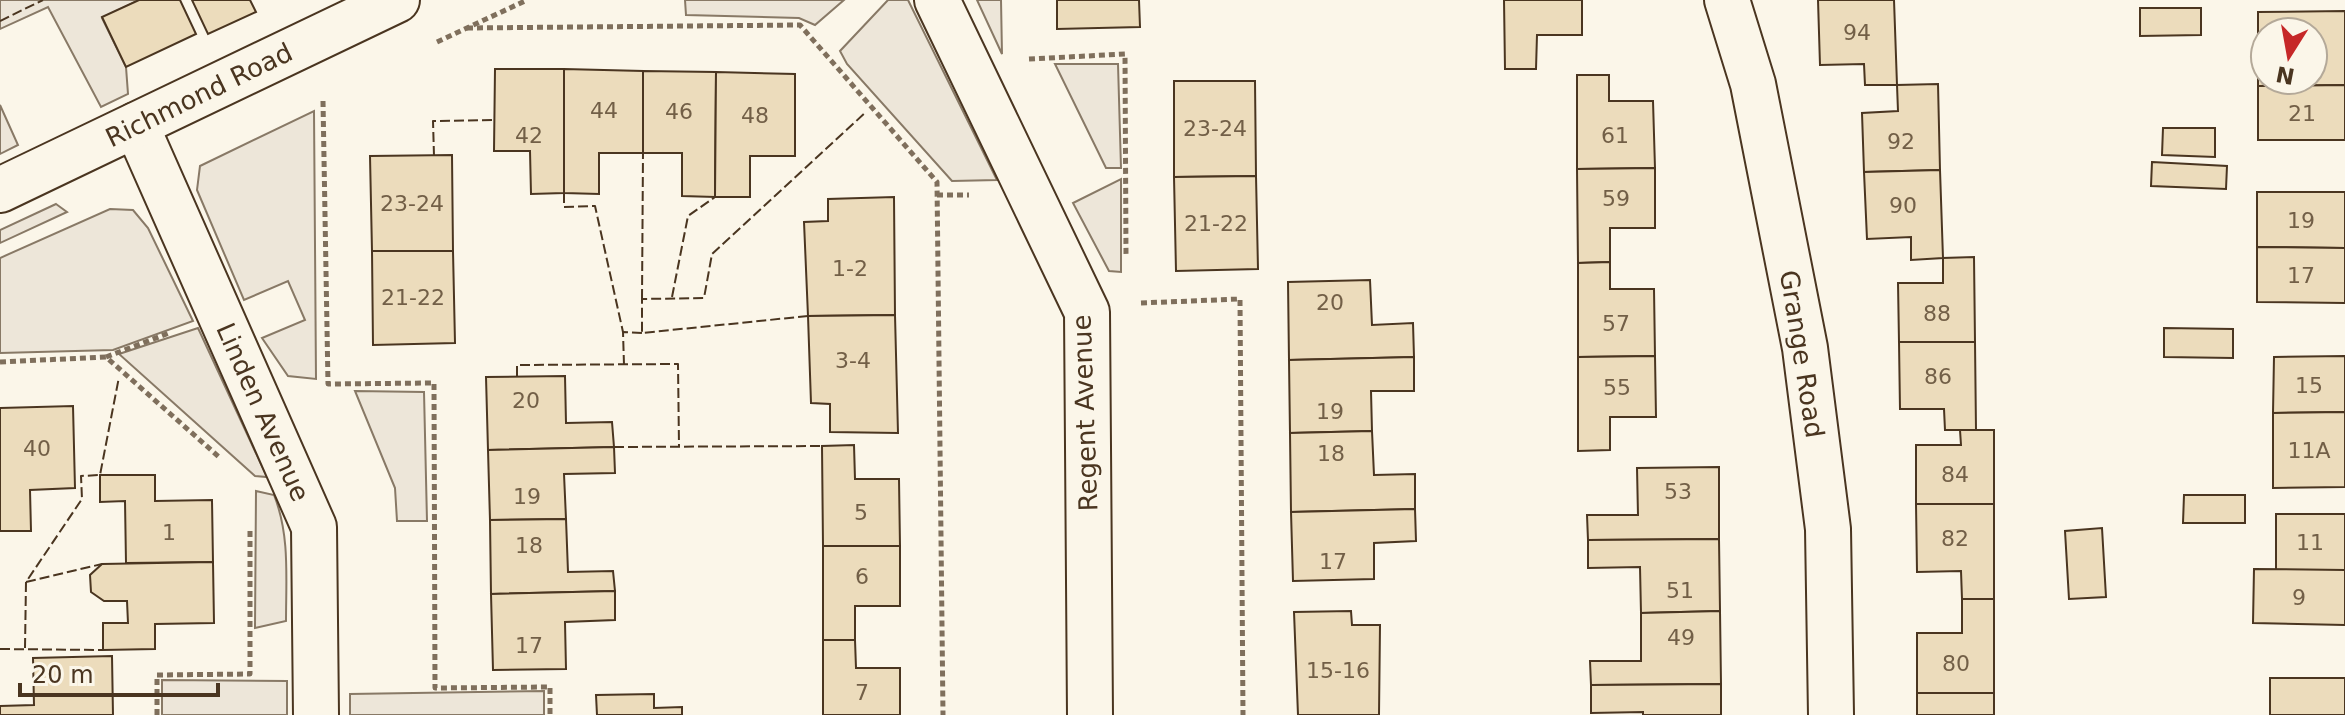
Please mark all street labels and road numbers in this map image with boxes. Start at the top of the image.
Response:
street label: Richmond Road [101,37,297,153]
street label: Grange Road [1774,268,1830,440]
street label: Regent Avenue [1067,314,1103,512]
street label: Linden Avenue [210,318,316,506]

